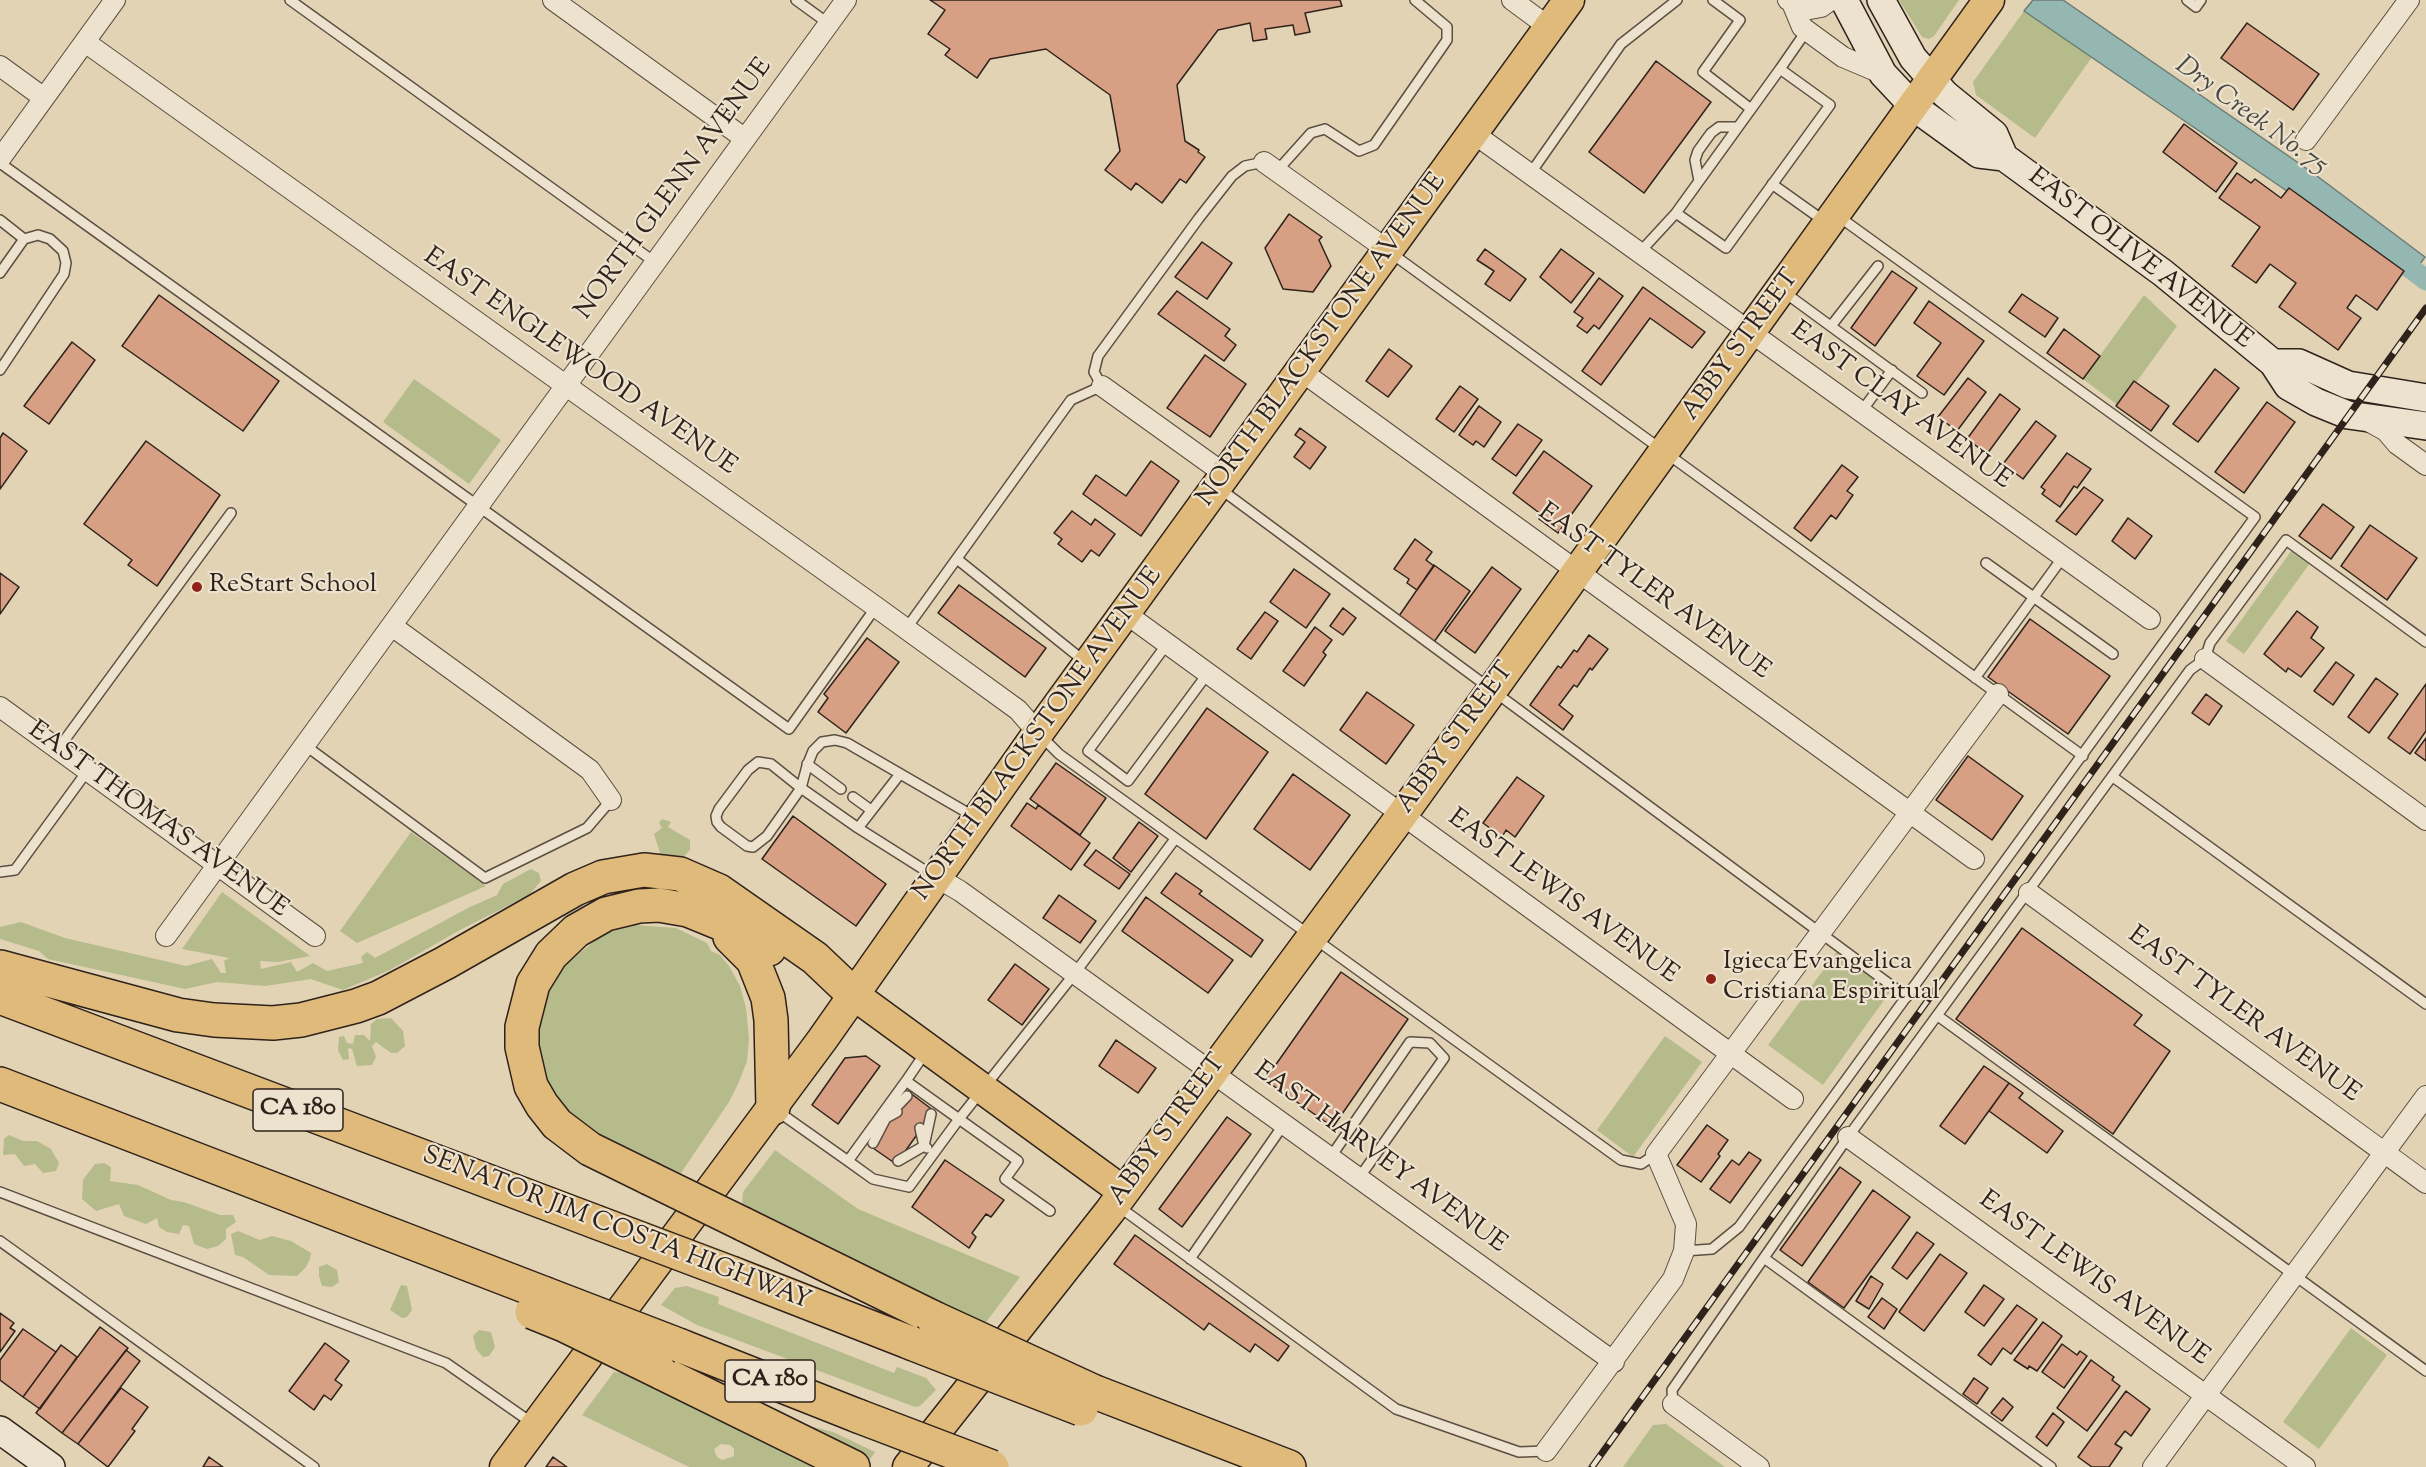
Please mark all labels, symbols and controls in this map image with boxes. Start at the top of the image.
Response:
water label: Dry Creek No. 75 [2168,51,2332,183]
street label: NORTH GLENN AVENUE [570,53,780,327]
street label: EAST OLIVE AVENUE [2021,163,2257,357]
street label: NORTH BLACKSTONE AVENUE [1192,168,1454,514]
street label: EAST ENGLEWOOD AVENUE [416,243,742,483]
street label: ABBY STREET [1677,264,1807,428]
street label: EAST CLAY AVENUE [1783,316,2017,498]
street label: EAST TYLER AVENUE [1531,498,1775,688]
street label: NORTH BLACKSTONE AVENUE [908,562,1170,908]
place label: ReStart School [209,571,377,603]
marker: ReStart School [190,580,204,594]
street label: ABBY STREET [1392,657,1522,821]
street label: EAST THOMAS AVENUE [21,716,293,926]
street label: EAST LEWIS AVENUE [1441,804,1683,992]
street label: EAST TYLER AVENUE [2121,921,2365,1111]
place label: Igieca Evangelica Cristiana Espiritual [1723,948,1940,1010]
marker: Igieca Evangelica Cristiana Espiritual [1704,972,1718,986]
street label: ABBY STREET [1104,1049,1234,1213]
street label: EAST HARVEY AVENUE [1246,1057,1512,1261]
road number: CA 180 [253,1089,343,1131]
street label: SENATOR JIM COSTA HIGHWAY [417,1141,815,1319]
street label: EAST LEWIS AVENUE [1972,1186,2214,1374]
road number: CA 180 [725,1360,815,1402]

